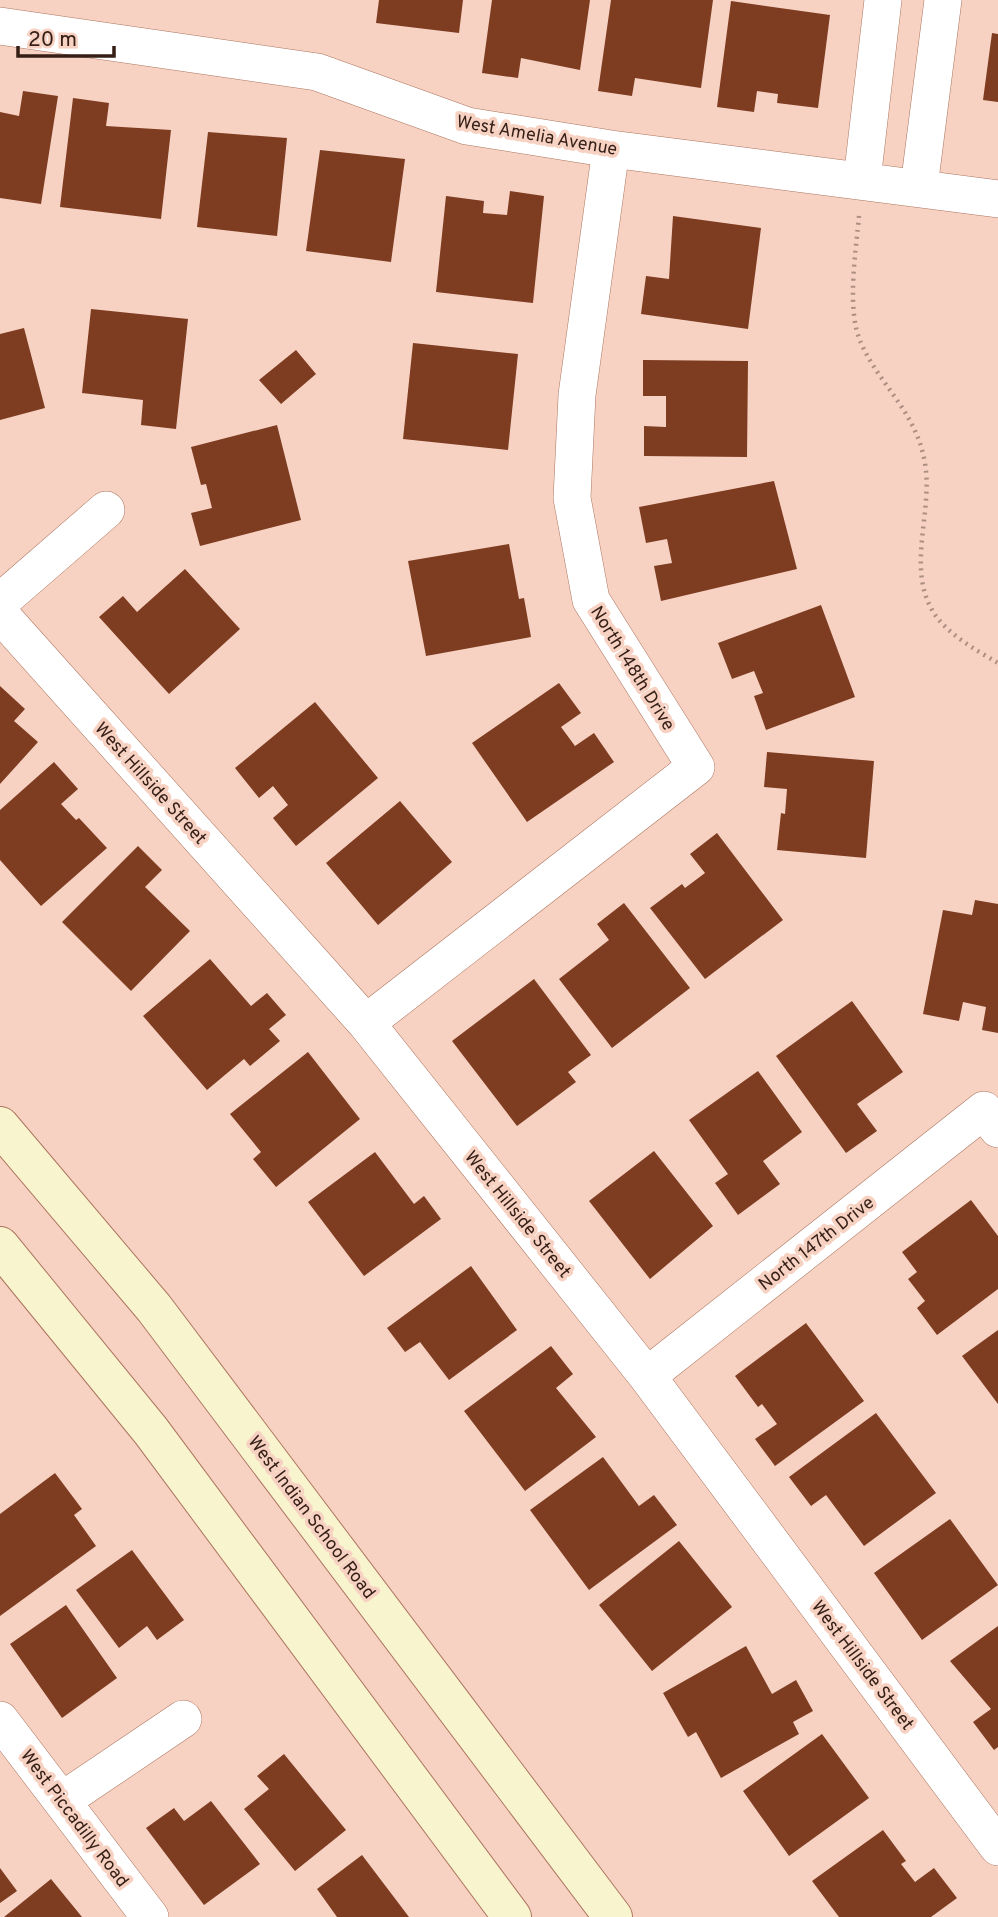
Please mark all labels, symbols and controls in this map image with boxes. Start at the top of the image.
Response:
scale bar [18,14,114,58]
text: 20 m [28,27,77,54]
street label: West Amelia Avenue [455,111,619,162]
street label: North 148th Drive [584,602,679,735]
street label: West Hillside Street [89,718,211,850]
street label: West Hillside Street [459,1147,575,1283]
street label: North 147th Drive [754,1192,879,1296]
street label: West Indian School Road [242,1432,380,1604]
street label: West Hillside Street [805,1596,918,1735]
street label: West Piccadilly Road [14,1745,133,1892]

